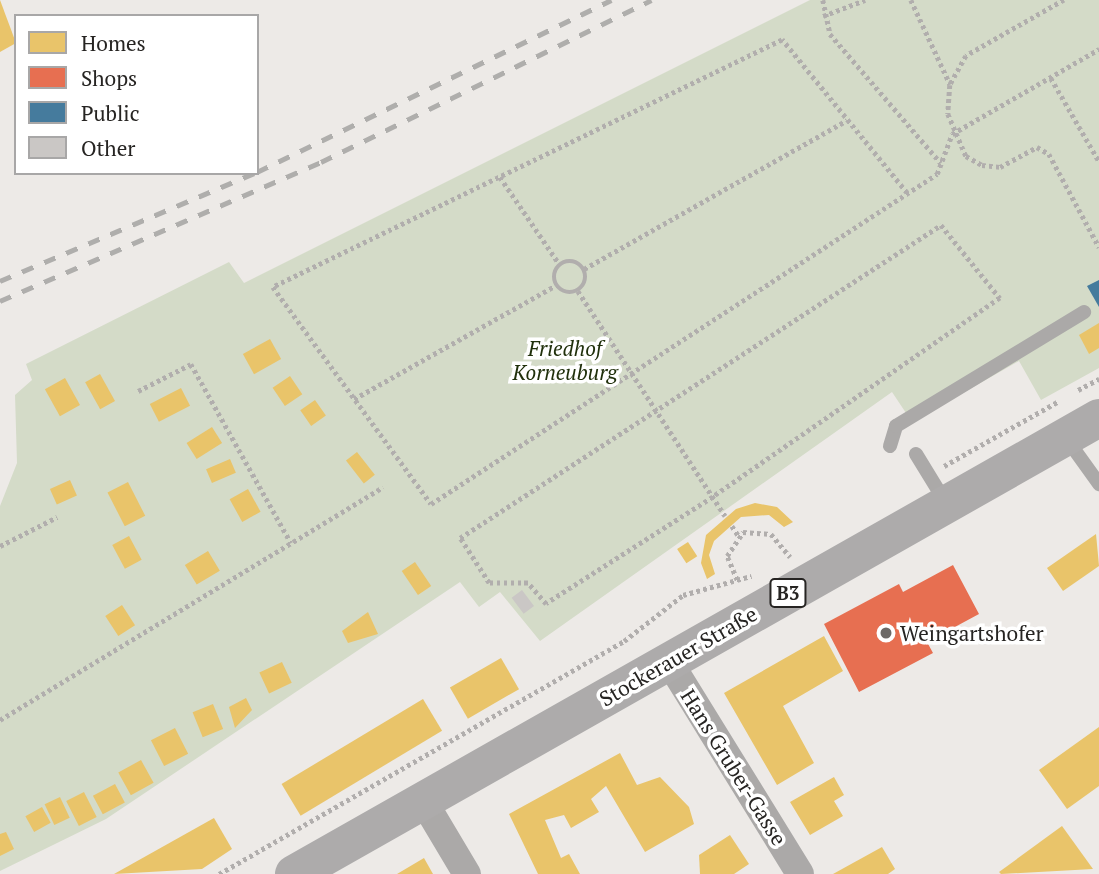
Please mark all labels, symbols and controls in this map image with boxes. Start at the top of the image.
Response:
legend [14,14,259,175]
text: Homes [81,29,146,57]
text: Shops [81,64,137,92]
text: Public [81,99,139,127]
text: Other [81,134,135,162]
park label: Friedhof Korneuburg [512,335,618,385]
road number: B3 [769,578,807,608]
street label: Stockerauer Straße [595,601,761,711]
place label: Weingartshofer [900,620,1044,646]
marker: Weingartshofer [878,625,894,641]
street label: Hans Gruber-Gasse [676,684,792,850]

